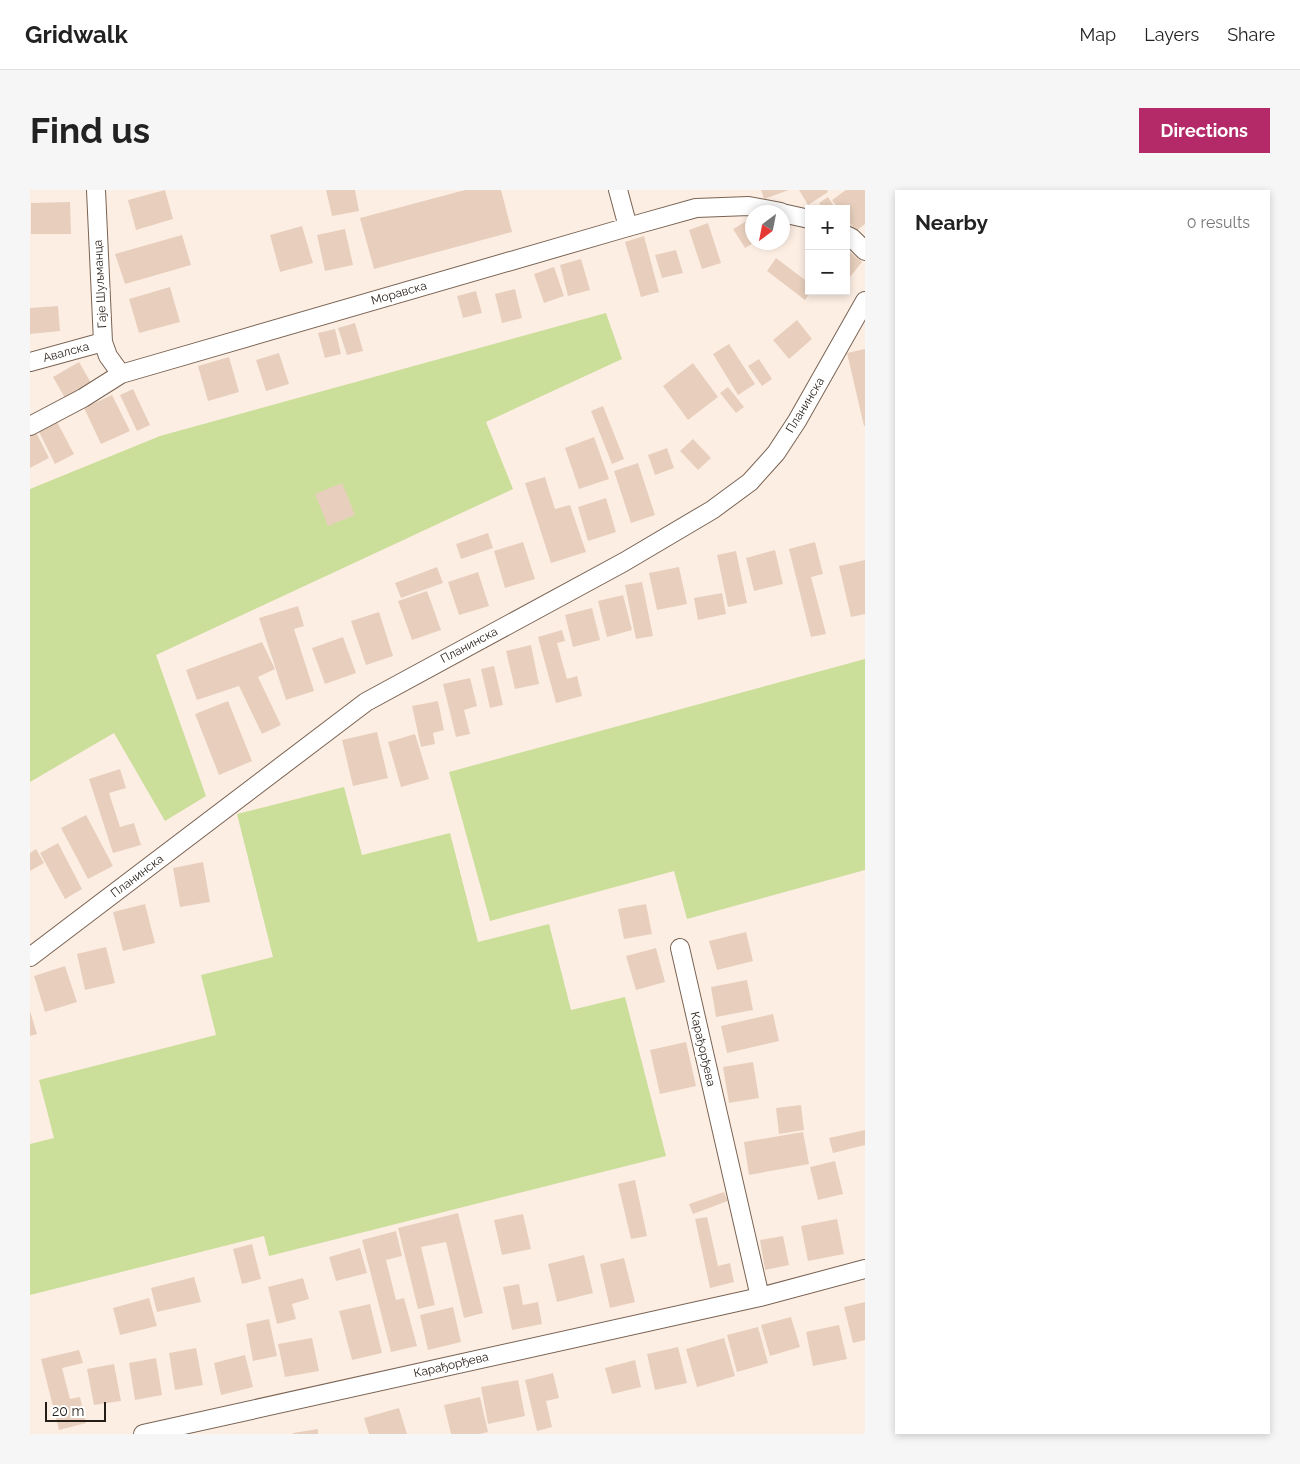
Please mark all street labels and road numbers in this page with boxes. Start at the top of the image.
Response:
street label: Гаје Шуљманца [91,239,109,329]
street label: Моравска [370,278,428,308]
street label: Авалска [41,339,91,365]
street label: Планинска [783,375,827,435]
street label: Планинска [438,624,500,666]
street label: Планинска [108,852,166,900]
street label: Карађорђева [688,1010,718,1088]
street label: Карађорђева [412,1350,490,1380]

